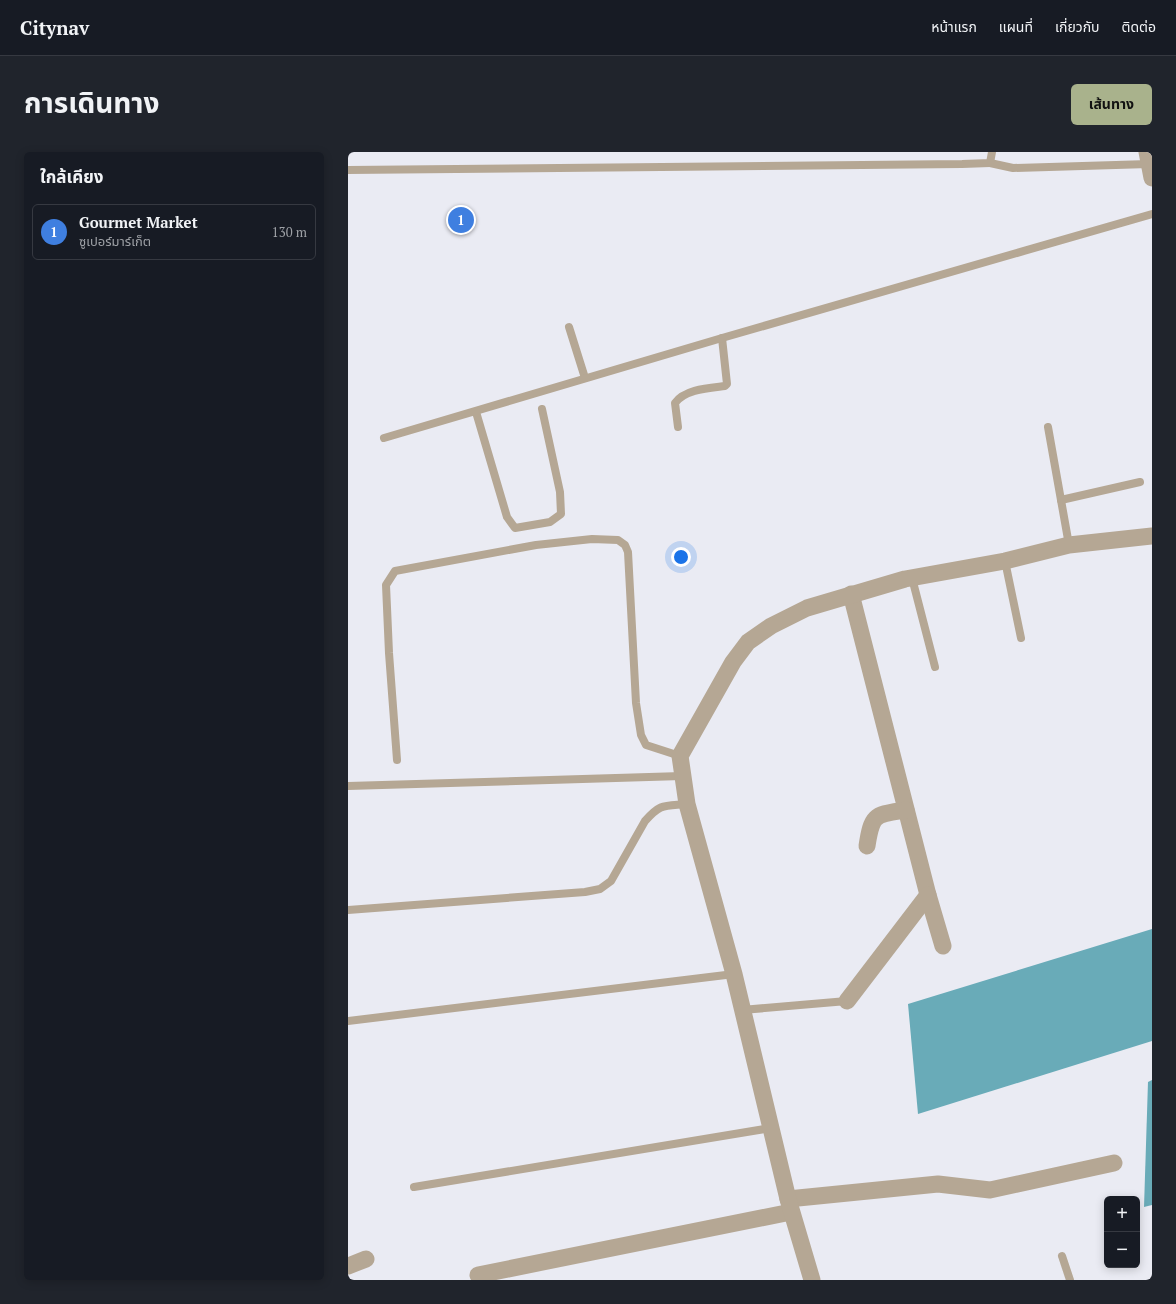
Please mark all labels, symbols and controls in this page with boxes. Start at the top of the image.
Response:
text: Citynav [20,15,89,40]
text: หน้าแรก [931,17,977,36]
text: แผนที่ [999,17,1033,36]
text: เกี่ยวกับ [1055,17,1100,36]
text: ติดต่อ [1122,17,1156,36]
text: การเดินทาง [24,84,159,121]
button: เส้นทาง [1071,84,1152,125]
text: ใกล้เคียง [40,165,103,188]
pin: 1 [448,205,474,235]
text: Gourmet Market [79,212,198,232]
text: 1 [50,223,58,241]
text: 130 m [272,223,307,241]
text: ซูเปอร์มาร์เก็ต [79,232,151,250]
your location [671,547,691,567]
map controls [1104,1196,1140,1268]
button: + [1104,1196,1140,1232]
button: − [1104,1232,1140,1268]

